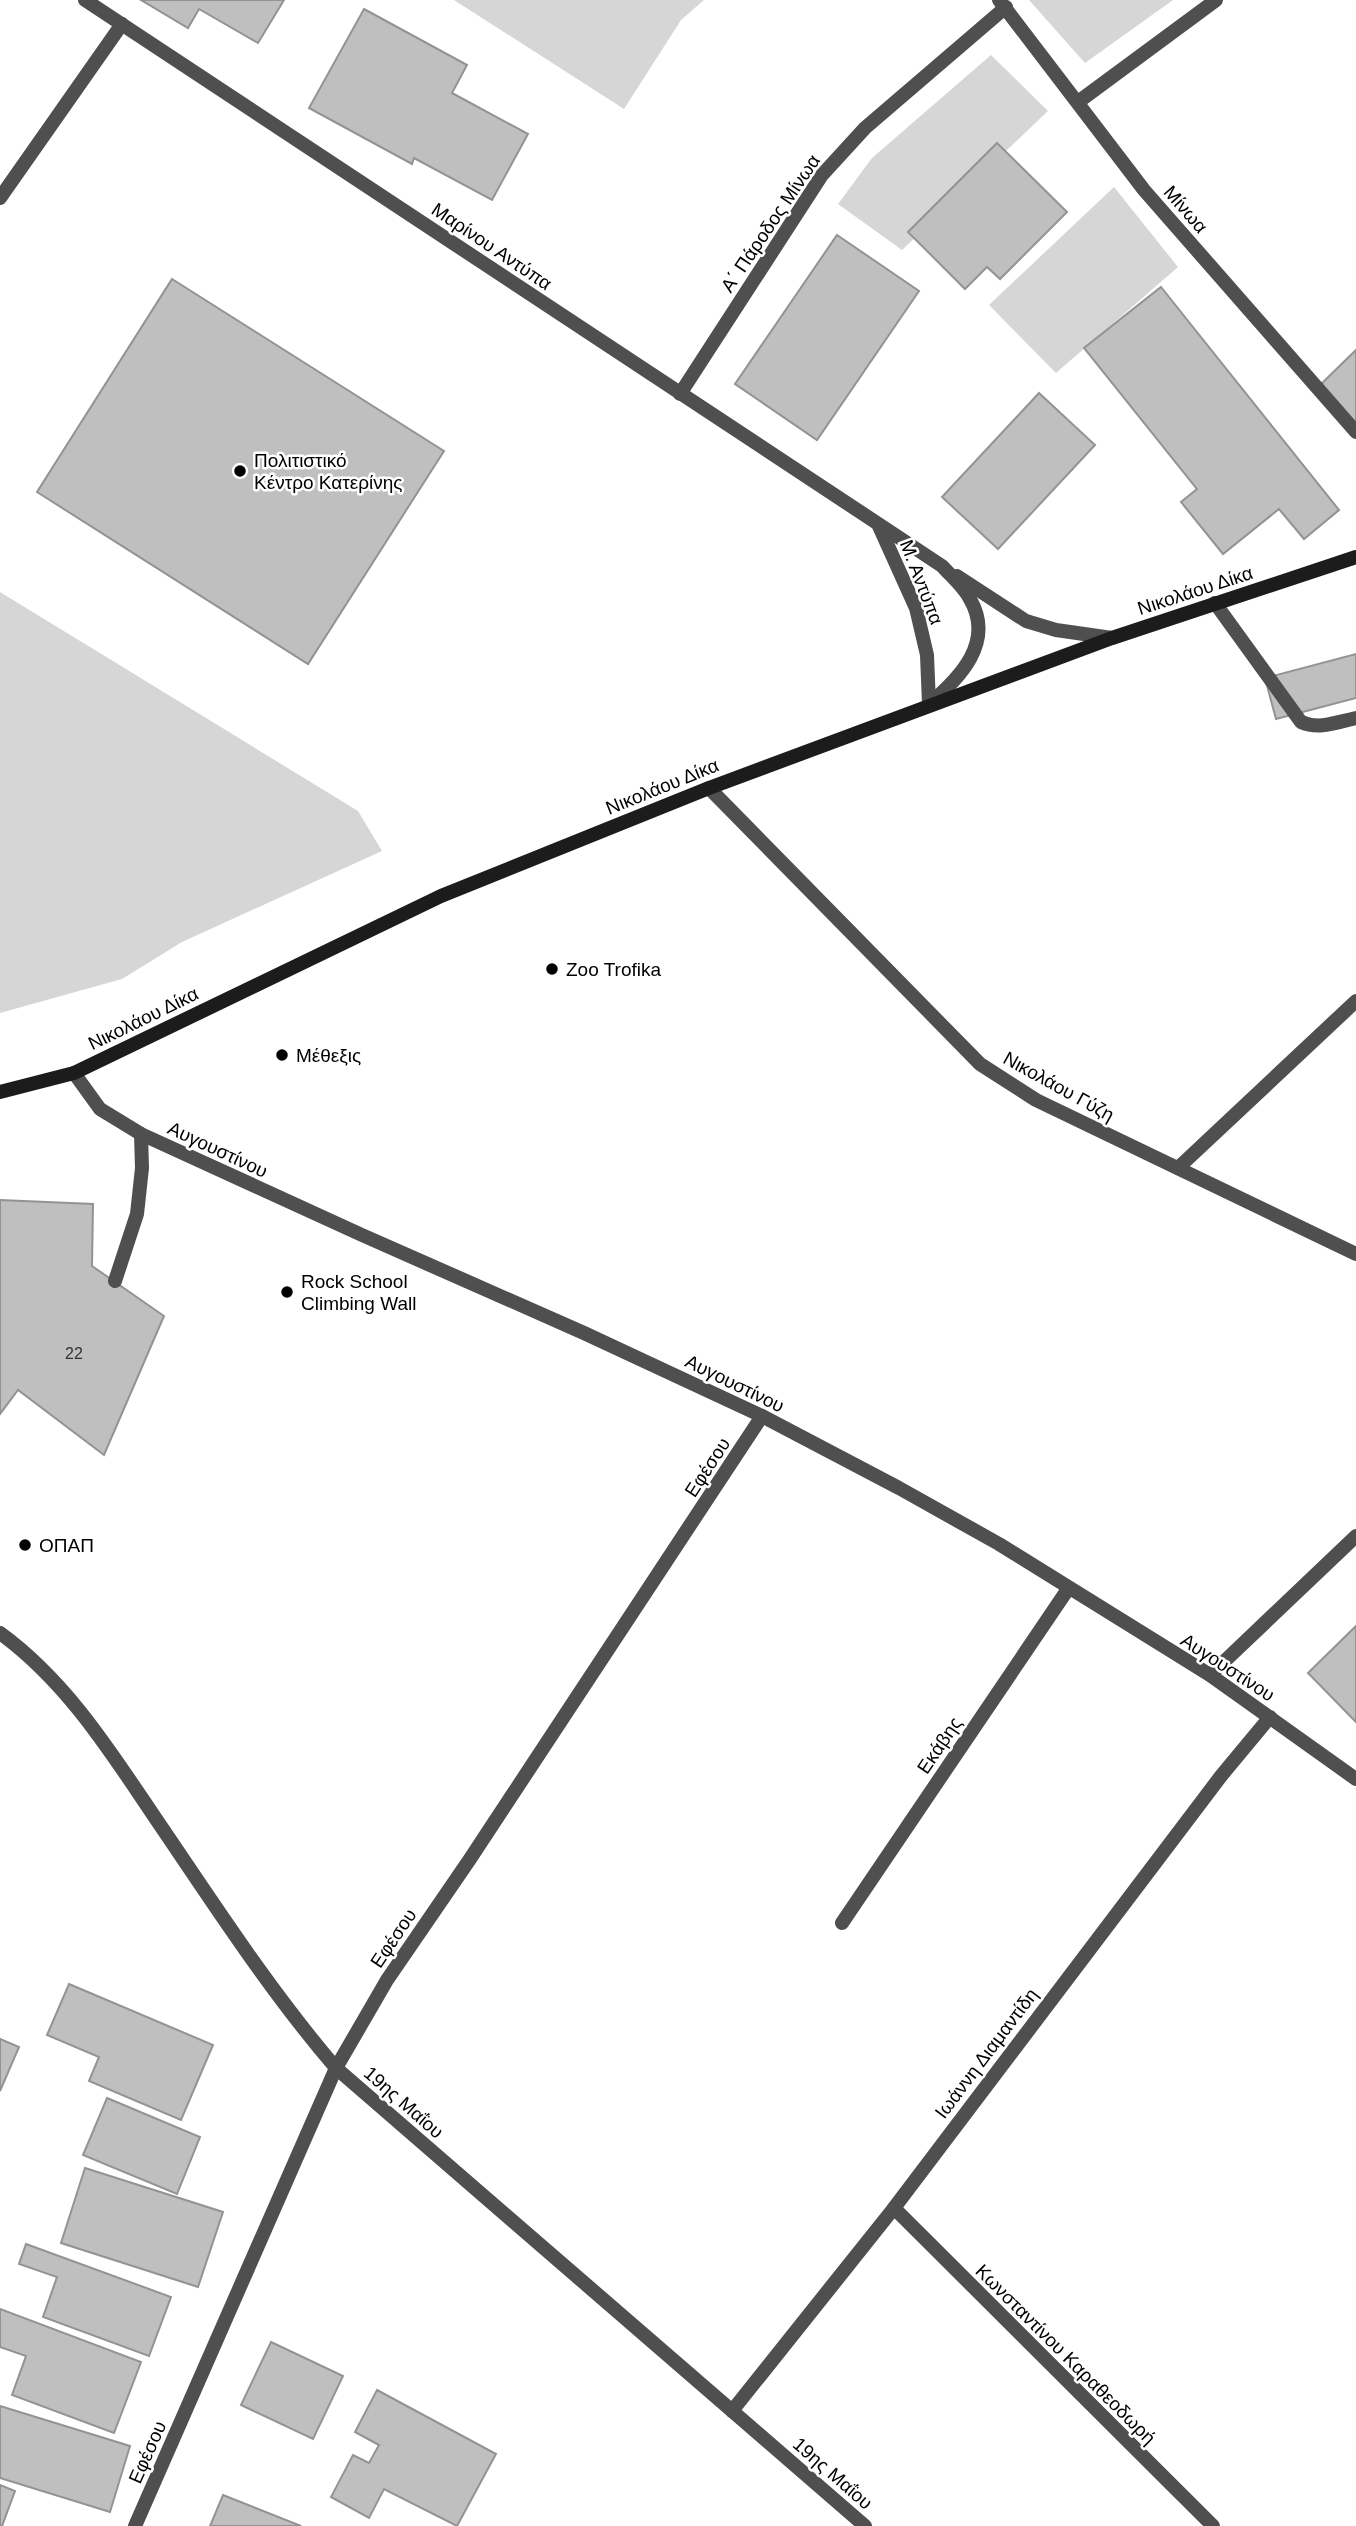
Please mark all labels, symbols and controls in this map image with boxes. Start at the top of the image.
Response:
street label: Α΄ Πάροδος Μίνωα [717,151,824,296]
street label: Μίνωα [1160,182,1212,237]
street label: Μαρίνου Αντύπα [428,199,556,294]
place label: Πολιτιστικό Κέντρο Κατερίνης [254,450,402,493]
marker: Πολιτιστικό Κέντρο Κατερίνης [232,463,248,479]
street label: Μ. Αντύπα [896,537,947,627]
street label: Νικολάου Δίκα [1135,562,1255,619]
street label: Νικολάου Δίκα [603,754,722,819]
place label: Zoo Trofika [566,959,661,980]
marker: Zoo Trofika [544,961,560,977]
street label: Νικολάου Δίκα [85,983,202,1054]
place label: Μέθεξις [296,1045,361,1066]
marker: Μέθεξις [274,1047,290,1063]
street label: Νικολάου Γύζη [1000,1047,1118,1126]
street label: Αυγουστίνου [165,1117,271,1182]
place label: Rock School Climbing Wall [301,1271,416,1314]
marker: Rock School Climbing Wall [279,1284,295,1300]
house number: 22 [65,1345,83,1362]
street label: Αυγουστίνου [682,1350,788,1416]
street label: Εφέσου [681,1434,734,1501]
place label: ΟΠΑΠ [39,1535,94,1556]
marker: ΟΠΑΠ [17,1537,33,1553]
street label: Αυγουστίνου [1177,1629,1278,1705]
street label: Εκάβης [913,1713,966,1778]
street label: Εφέσου [366,1905,421,1972]
street label: Ιωάννη Διαμαντίδη [931,1984,1042,2122]
street label: 19ης Μαΐου [360,2062,448,2142]
street label: Κωνσταντίνου Καραθεοδωρή [971,2260,1160,2449]
street label: Εφέσου [124,2418,171,2487]
street label: 19ης Μαΐου [789,2433,877,2513]

